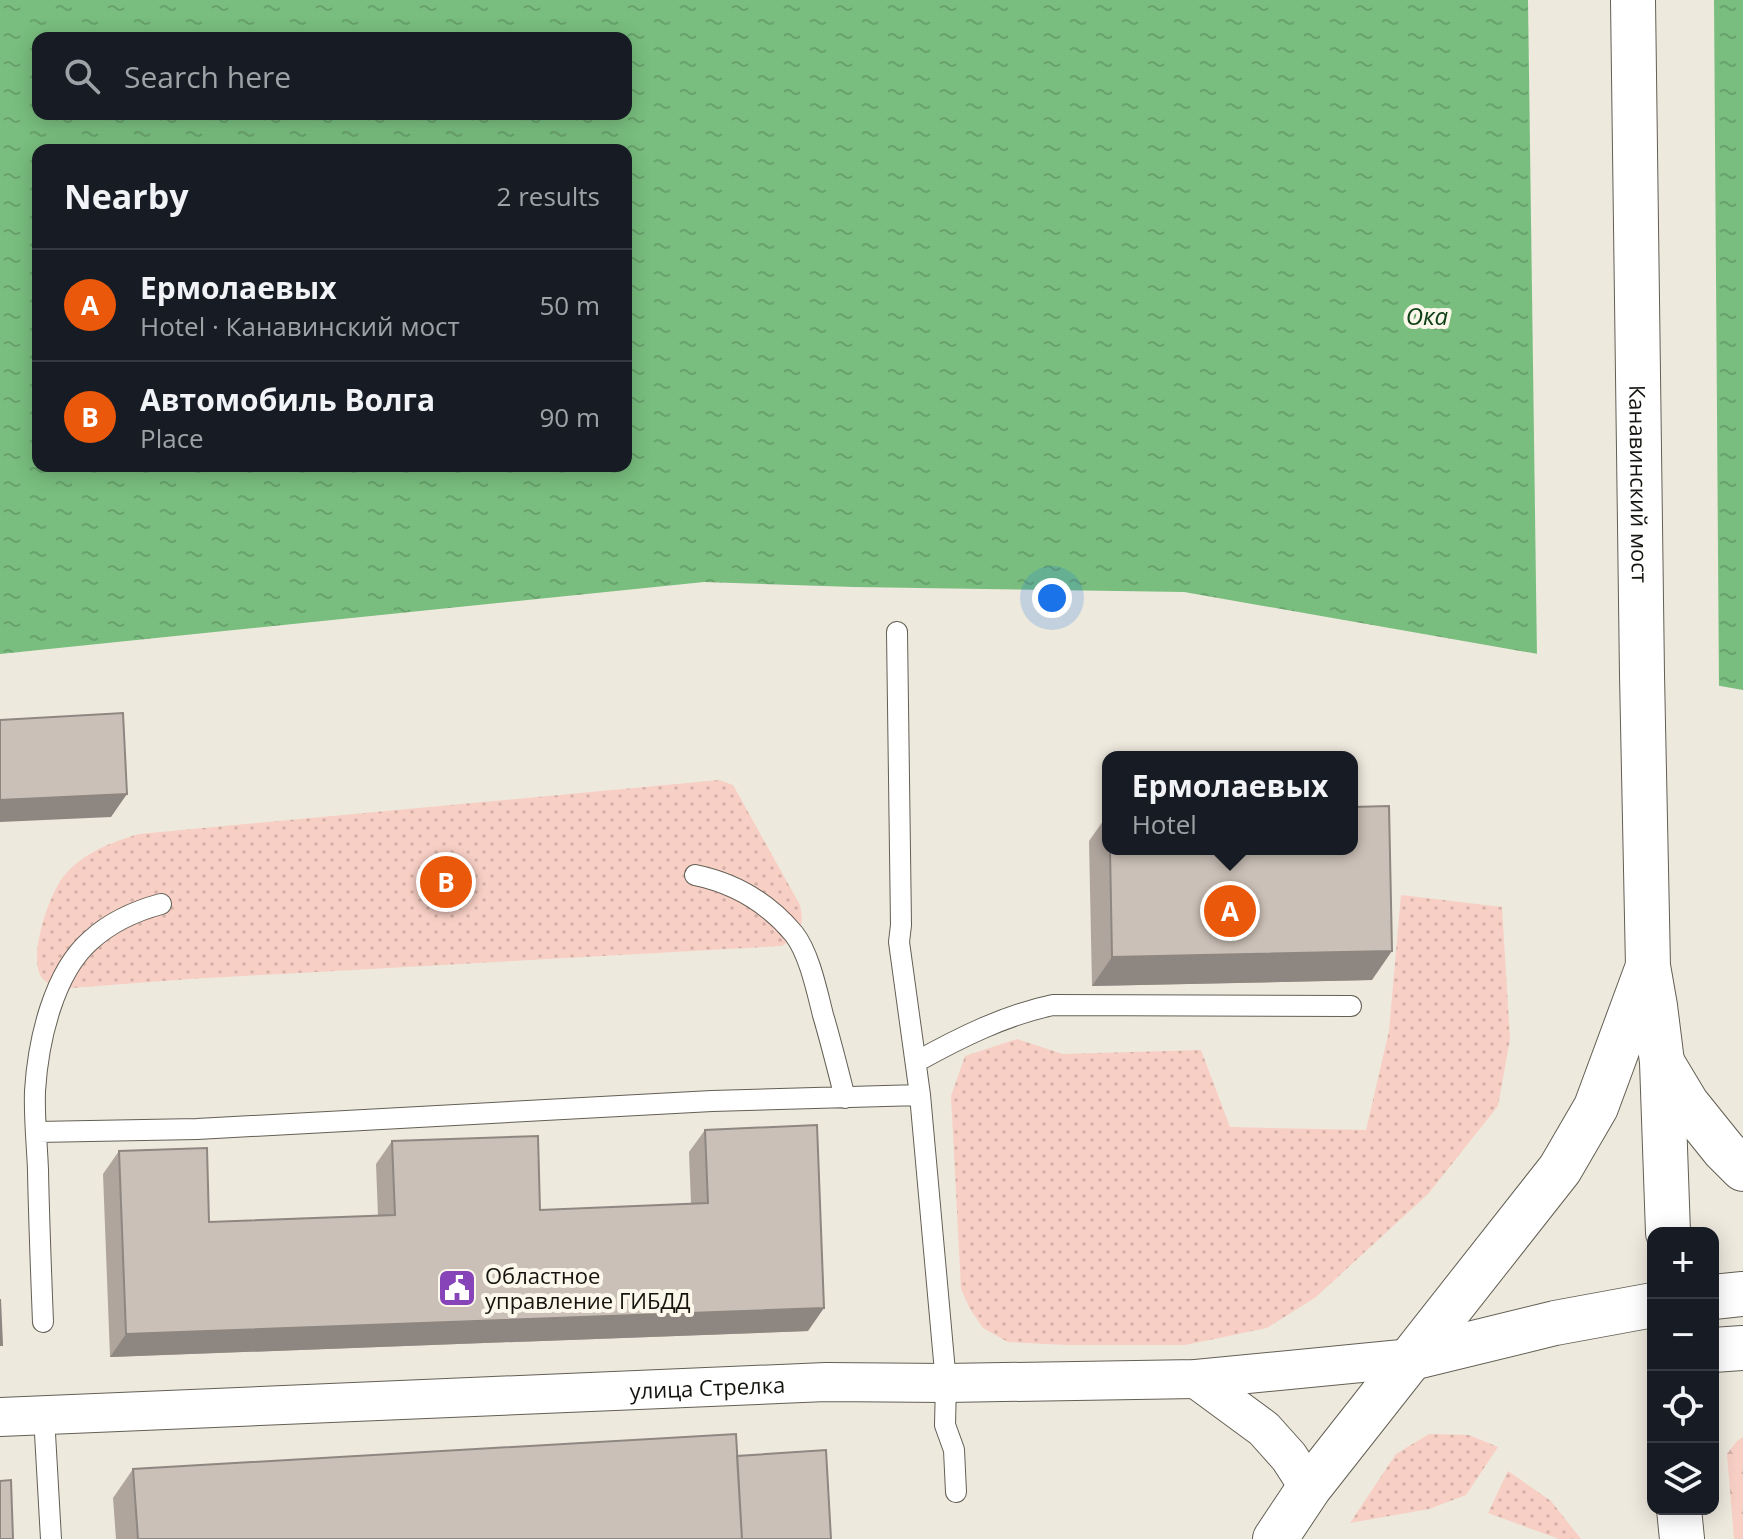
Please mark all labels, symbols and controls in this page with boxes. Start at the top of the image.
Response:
search box [32,32,632,120]
icon: search [60,54,104,98]
text: Search here [124,56,291,97]
text: Nearby [64,173,189,219]
text: 2 results [497,178,600,214]
text: Ермолаевых [140,267,337,308]
text: A [81,287,99,323]
text: 50 m [539,287,600,323]
water label: Ока [1406,299,1449,332]
text: Hotel · Канавинский мост [140,308,460,344]
text: Автомобиль Волга [140,379,435,420]
street label: Канавинский мост [1623,385,1656,583]
text: B [81,399,99,435]
text: 90 m [539,399,600,435]
text: Place [140,420,204,456]
your location [1032,578,1072,618]
popup [1102,751,1358,855]
text: Ермолаевых [1132,765,1328,806]
text: Hotel [1132,806,1197,842]
pin: B [420,852,472,912]
pin: A [1204,881,1256,941]
map controls [1647,1227,1719,1515]
button: + [1647,1227,1719,1299]
place label: Областное управление ГИБДД [485,1260,691,1315]
public building icon: Областное управление ГИБДД [436,1267,478,1309]
button: − [1647,1299,1719,1371]
street label: улица Стрелка [629,1369,786,1405]
button: locate [1647,1371,1719,1443]
button: layers [1647,1443,1719,1515]

